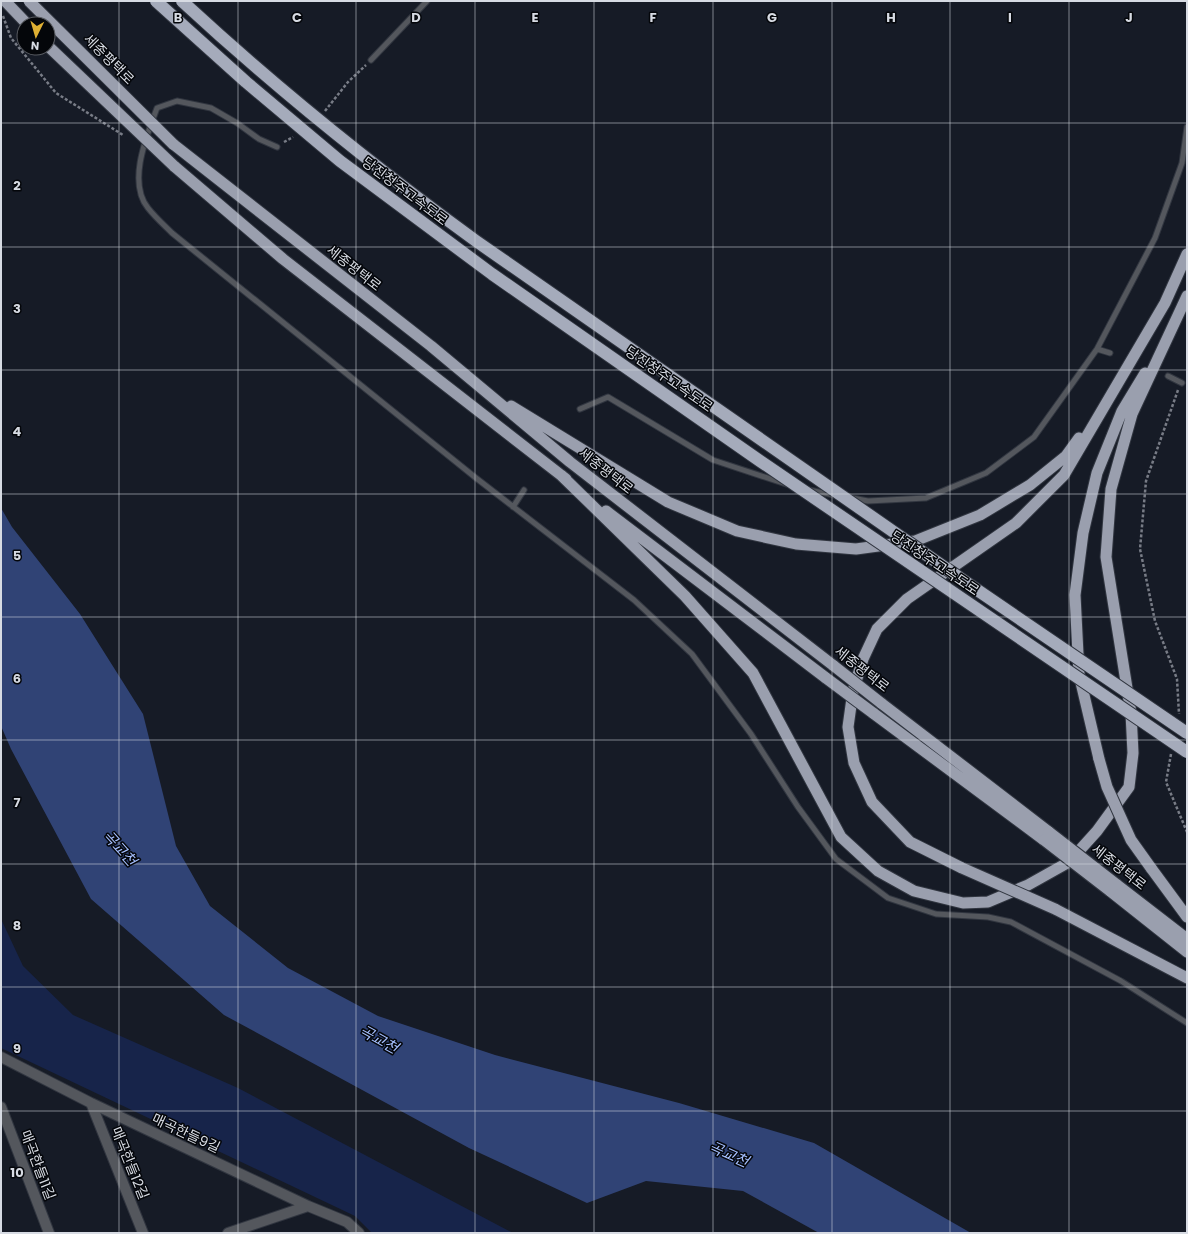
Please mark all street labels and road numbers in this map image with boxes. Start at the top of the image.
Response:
street label: 세종평택로 [79,29,139,89]
street label: 당진청주고속도로 [358,152,452,230]
street label: 세종평택로 [322,240,386,296]
street label: 당진청주고속도로 [621,341,717,417]
street label: 세종평택로 [574,443,638,499]
street label: 당진청주고속도로 [887,526,983,600]
street label: 세종평택로 [830,641,894,697]
street label: 세종평택로 [1087,839,1151,895]
street label: 매곡한들9길 [149,1108,223,1158]
street label: 매곡한들12길 [106,1124,154,1202]
street label: 매곡한들11길 [16,1127,60,1203]

